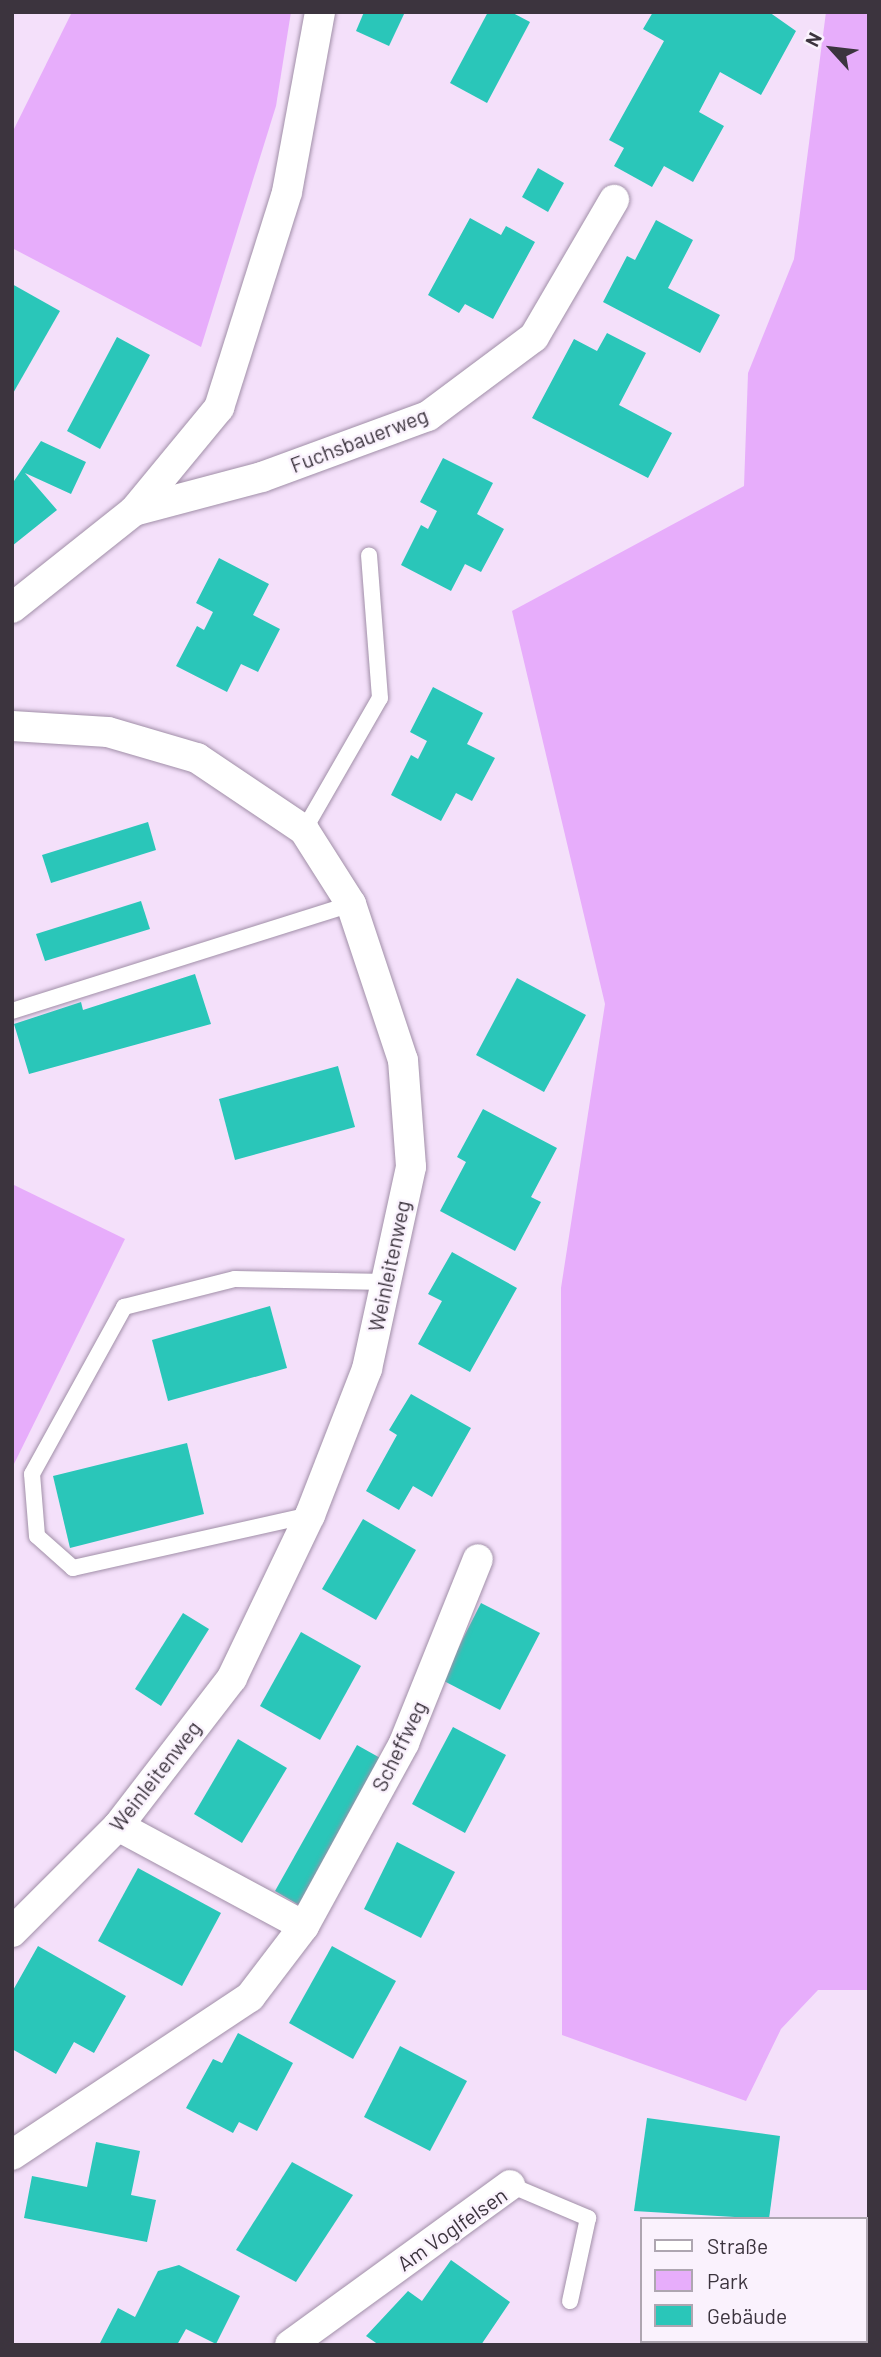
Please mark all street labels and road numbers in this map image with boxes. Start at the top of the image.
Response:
street label: Fuchsbauerweg [287,402,431,478]
street label: Weinleitenweg [363,1198,415,1334]
street label: Scheffweg [366,1697,432,1795]
street label: Weinleitenweg [104,1716,206,1836]
street label: Am Voglfelsen [392,2182,512,2276]

